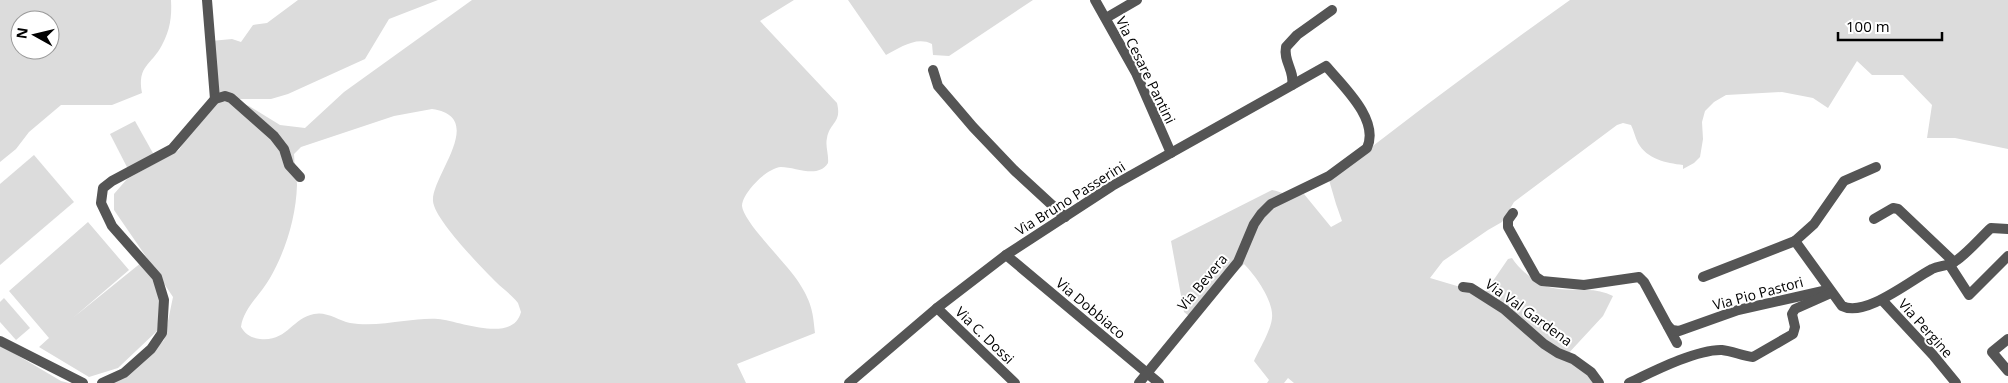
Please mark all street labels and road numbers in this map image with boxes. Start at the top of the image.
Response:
street label: Via Cesare Pantini [1112,13,1180,127]
street label: Via Bruno Passerini [1012,157,1128,239]
street label: Via Bevera [1173,250,1231,314]
street label: Via Pio Pastori [1711,272,1805,314]
street label: Via Dobbiaco [1052,273,1130,343]
street label: Via Val Gardena [1482,274,1576,350]
street label: Via Pergine [1895,295,1958,362]
street label: Via C. Dossi [951,302,1019,368]

